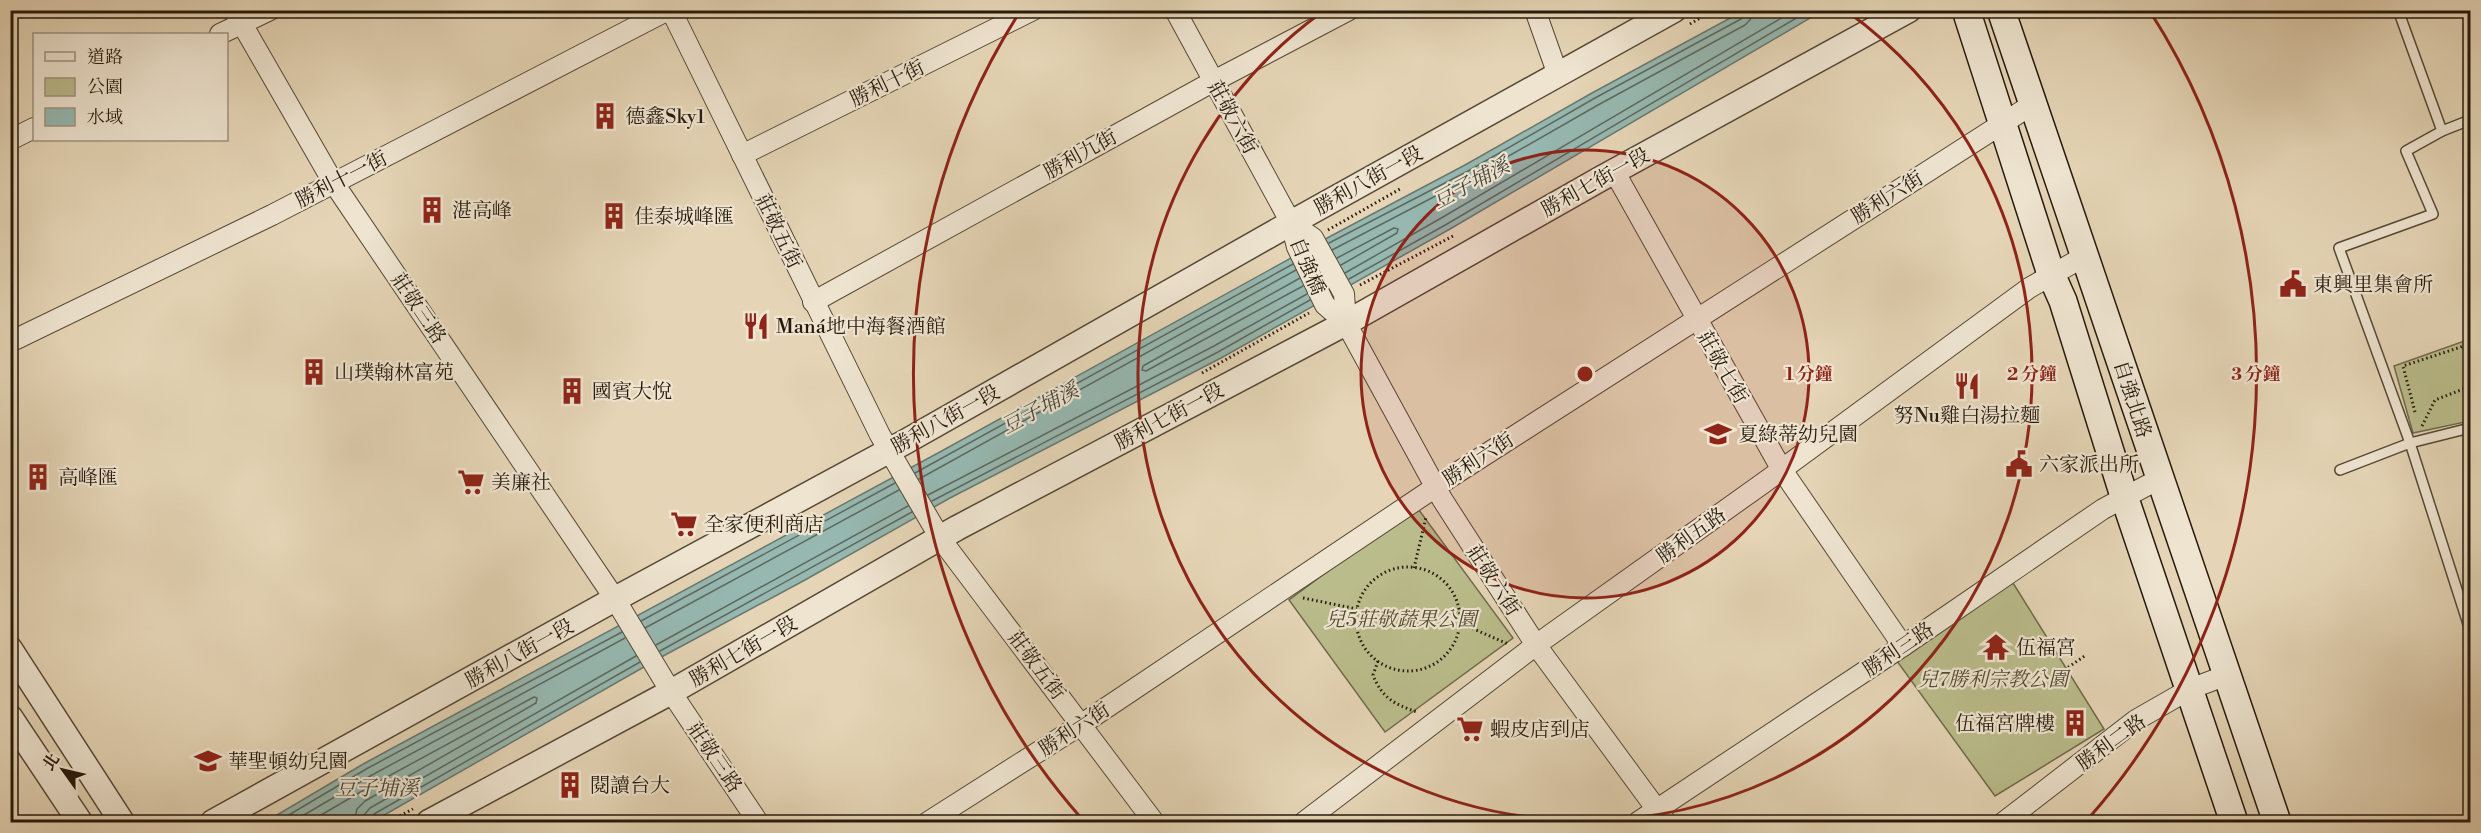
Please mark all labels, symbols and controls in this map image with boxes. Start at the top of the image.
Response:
legend [33,33,228,141]
text: 道路 [87,46,123,69]
street label: 勝利十街 [846,56,929,113]
text: 公園 [87,76,123,99]
street label: 莊敬六街 [1201,77,1262,159]
building icon: 德鑫Sky1 [590,101,620,131]
place label: 德鑫Sky1 [625,105,705,130]
text: 水域 [87,106,123,129]
street label: 勝利九街 [1040,125,1122,186]
street label: 勝利八街一段 [1310,141,1427,221]
street label: 勝利七街一段 [1537,143,1654,223]
street label: 勝利十一街 [291,146,392,214]
water label: 豆子埔溪 [1428,152,1516,215]
street label: 勝利六街 [1847,166,1928,230]
street label: 莊敬五街 [749,190,806,273]
building icon: 湛高峰 [417,195,447,225]
place label: 湛高峰 [452,199,512,224]
building icon: 佳泰城峰匯 [599,201,629,231]
place label: 佳泰城峰匯 [634,205,734,230]
street label: 自強橋 [1283,234,1330,299]
street label: 莊敬三路 [385,269,450,349]
public building icon: 東興里集會所 [2278,269,2308,299]
place label: 東興里集會所 [2313,273,2433,298]
restaurant icon: Maná地中海餐酒館 [741,311,771,341]
place label: Maná地中海餐酒館 [776,315,946,340]
street label: 莊敬七街 [1691,327,1753,409]
building icon: 山璞翰林富苑 [299,357,329,387]
street label: 自強北路 [2107,358,2156,441]
place label: 山璞翰林富苑 [334,361,454,386]
text: 1 分鐘 [1785,363,1833,386]
text: 2 分鐘 [2007,363,2057,386]
text: 3 分鐘 [2231,363,2281,386]
centre of rings [1575,364,1595,384]
restaurant icon: 努Nu雞白湯拉麵 [1952,371,1982,401]
building icon: 國賓大悅 [557,376,587,406]
water label: 豆子埔溪 [997,377,1085,440]
street label: 勝利七街一段 [1111,378,1229,457]
place label: 國賓大悅 [592,380,672,405]
street label: 勝利八街一段 [887,380,1004,460]
place label: 努Nu雞白湯拉麵 [1894,404,2040,429]
school or university icon: 夏綠蒂幼兒園 [1703,419,1733,449]
place label: 夏綠蒂幼兒園 [1738,423,1858,448]
street label: 勝利六街 [1438,428,1519,493]
public building icon: 六家派出所 [2004,449,2034,479]
place label: 六家派出所 [2039,453,2139,478]
building icon: 高峰匯 [23,462,53,492]
place label: 高峰匯 [58,466,118,491]
supermarket icon: 美廉社 [456,467,486,497]
place label: 美廉社 [491,471,551,496]
street label: 勝利五路 [1652,503,1732,570]
supermarket icon: 全家便利商店 [669,509,699,539]
place label: 全家便利商店 [704,513,824,538]
street label: 莊敬六街 [1460,540,1525,621]
park label: 兒5莊敬蔬果公園 [1325,608,1480,633]
street label: 勝利七街一段 [686,611,802,693]
street label: 勝利八街一段 [461,614,578,694]
street label: 勝利三路 [1859,618,1939,683]
street label: 莊敬五街 [1002,626,1070,705]
temple icon: 伍福宮 [1981,632,2011,662]
place label: 伍福宮 [2016,636,2076,661]
park label: 兒7勝利宗教公園 [1918,668,2071,693]
street label: 勝利六街 [1034,698,1115,763]
building icon: 伍福宮牌樓 [2060,708,2090,738]
street label: 勝利二路 [2072,710,2152,777]
place label: 伍福宮牌樓 [1955,712,2055,737]
supermarket icon: 蝦皮店到店 [1455,714,1485,744]
street label: 莊敬三路 [681,718,746,798]
place label: 蝦皮店到店 [1490,718,1590,743]
north arrow [33,740,93,800]
school or university icon: 華聖頓幼兒園 [193,746,223,776]
text: 北 [39,750,64,774]
place label: 華聖頓幼兒園 [228,750,348,775]
building icon: 閱讀台大 [555,770,585,800]
place label: 閱讀台大 [590,774,670,799]
water label: 豆子埔溪 [335,776,421,802]

